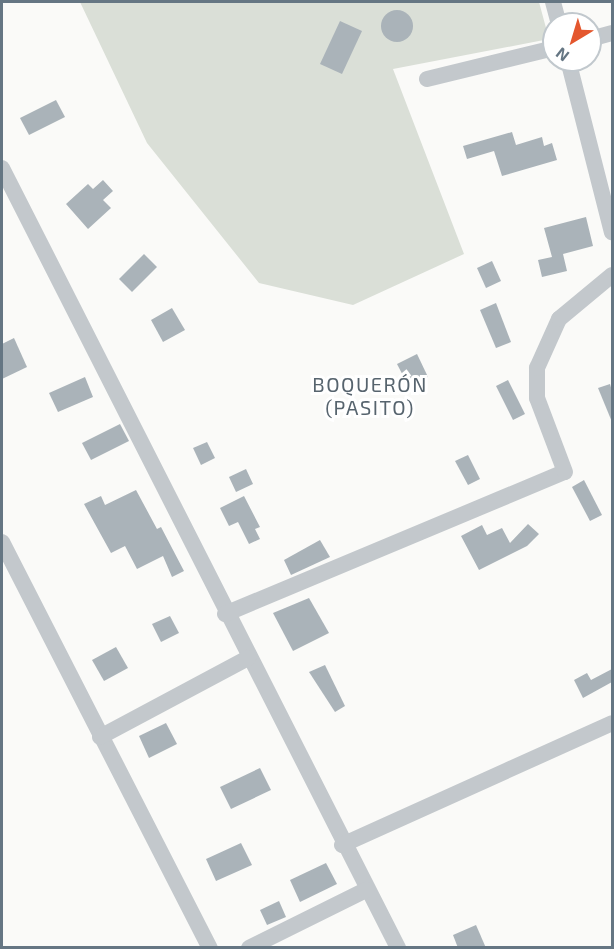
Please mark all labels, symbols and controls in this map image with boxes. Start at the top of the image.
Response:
north arrow [542,12,602,72]
text: N [551,44,572,66]
district label: BOQUERÓN (PASITO) [312,372,428,419]

